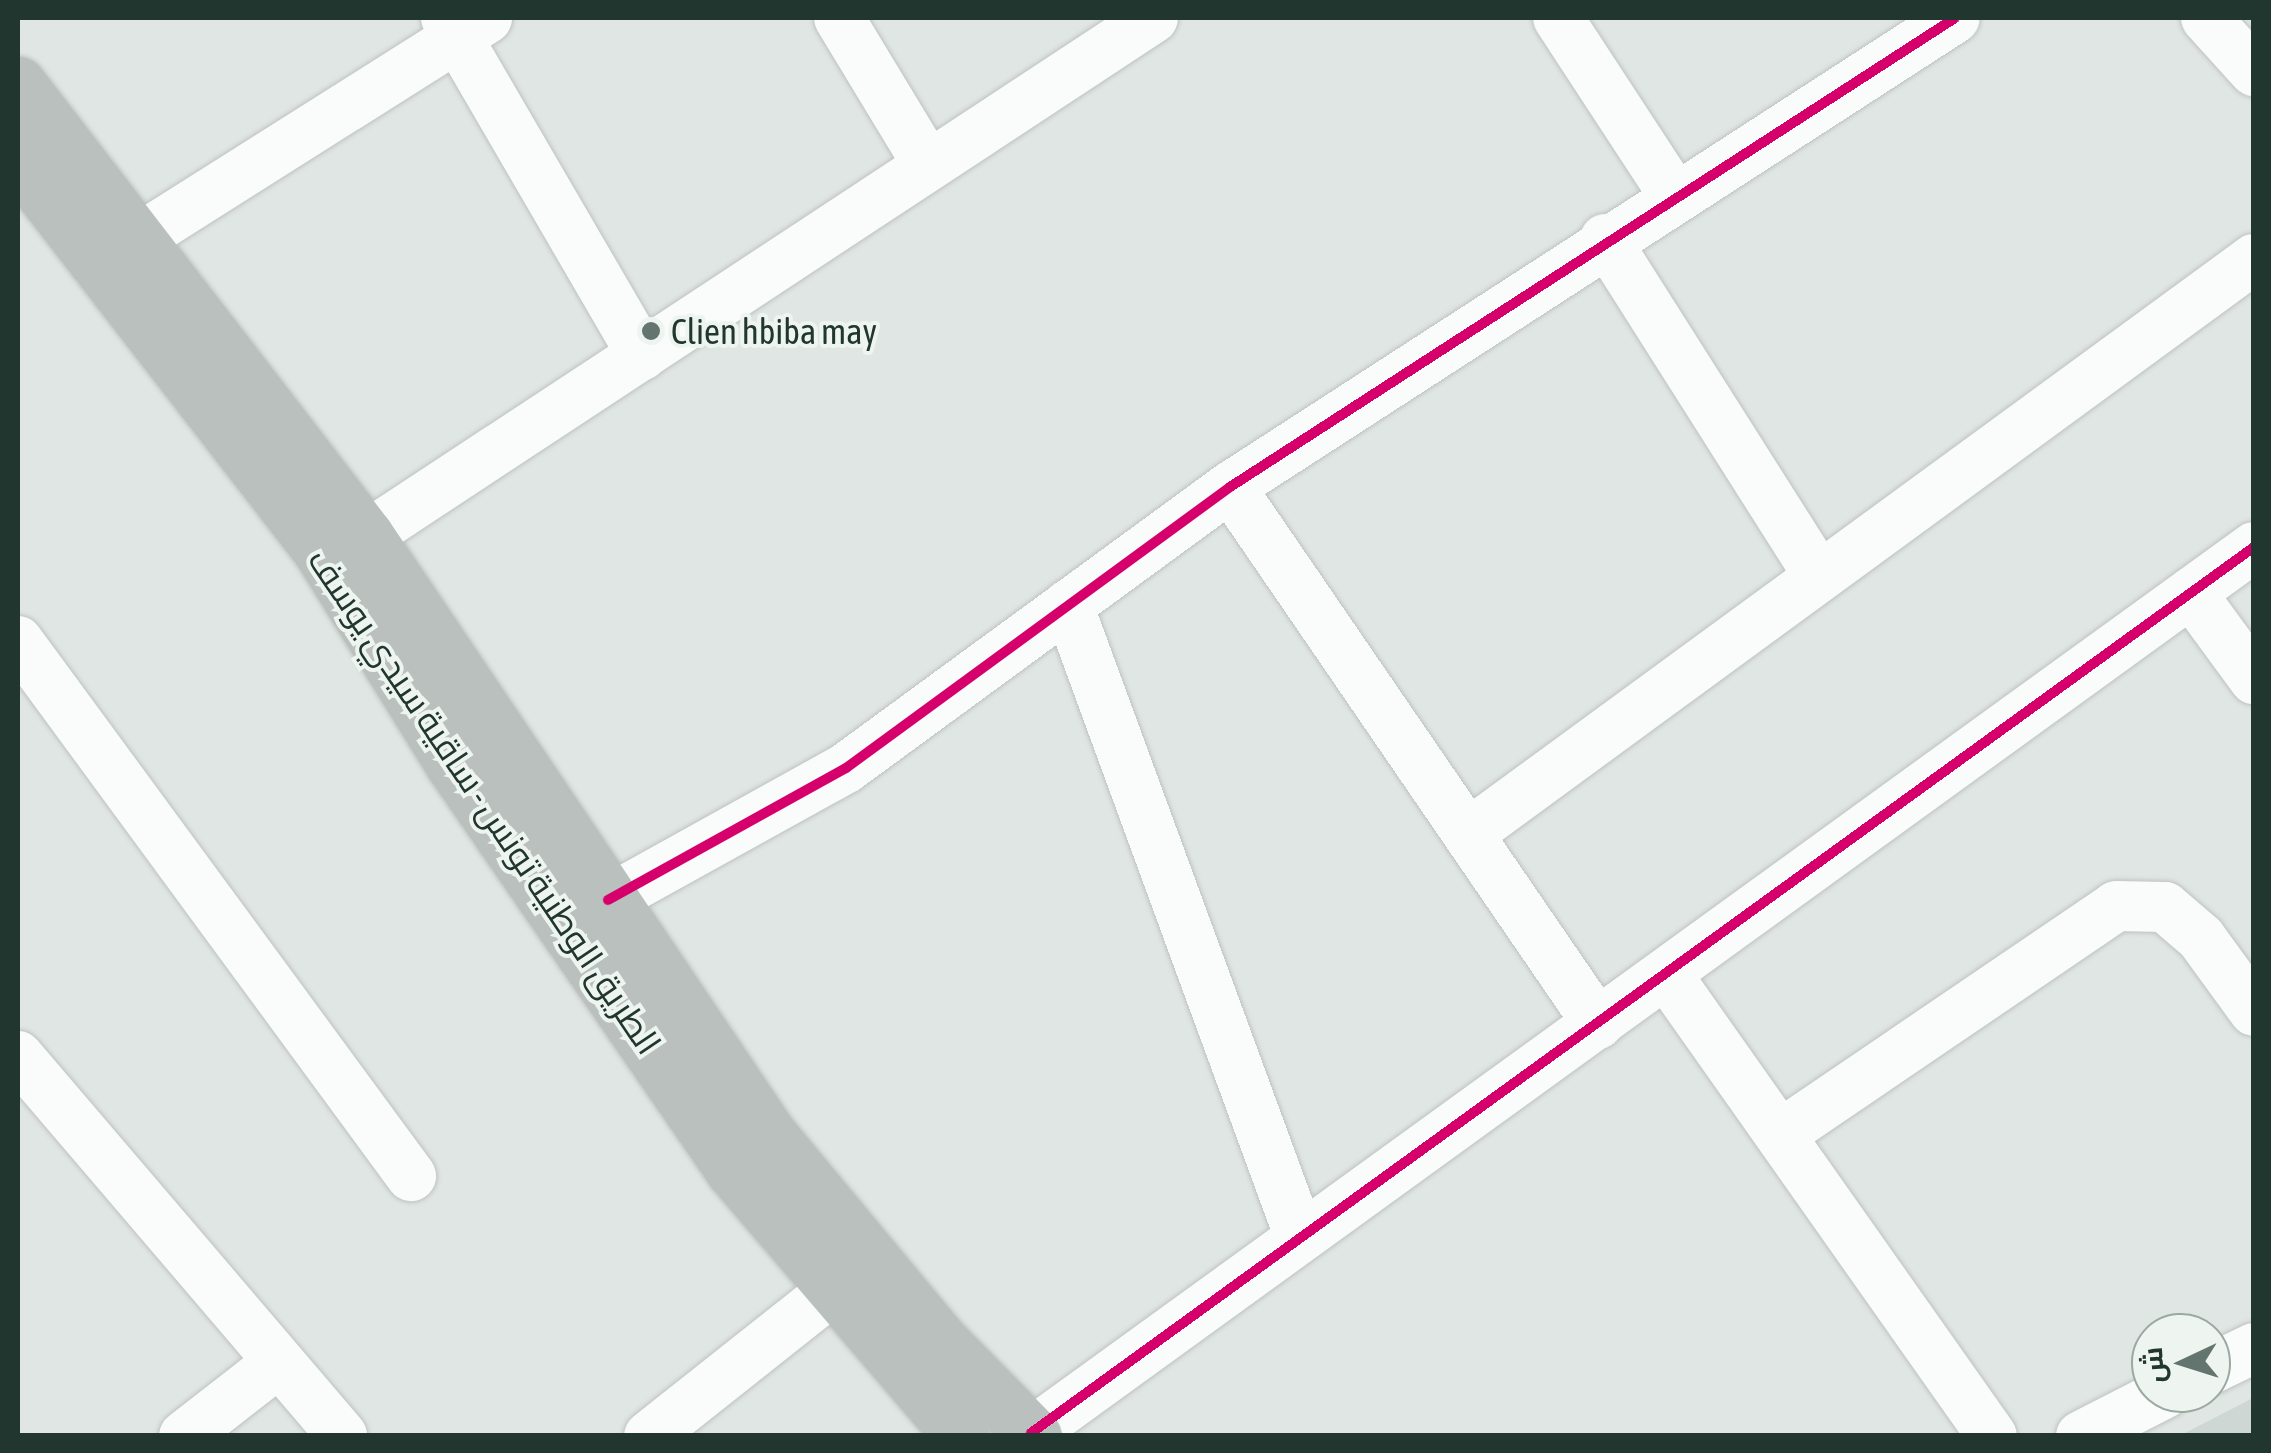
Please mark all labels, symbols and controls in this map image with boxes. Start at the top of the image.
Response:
place label: Clien hbiba may [671,310,877,352]
marker: Clien hbiba may [640,320,662,342]
street label: الطريق الوطنية تونس - ساقية سيدي يوسف [299,540,671,1062]
north arrow [2131,1313,2231,1413]
text: ش [2136,1346,2170,1384]

